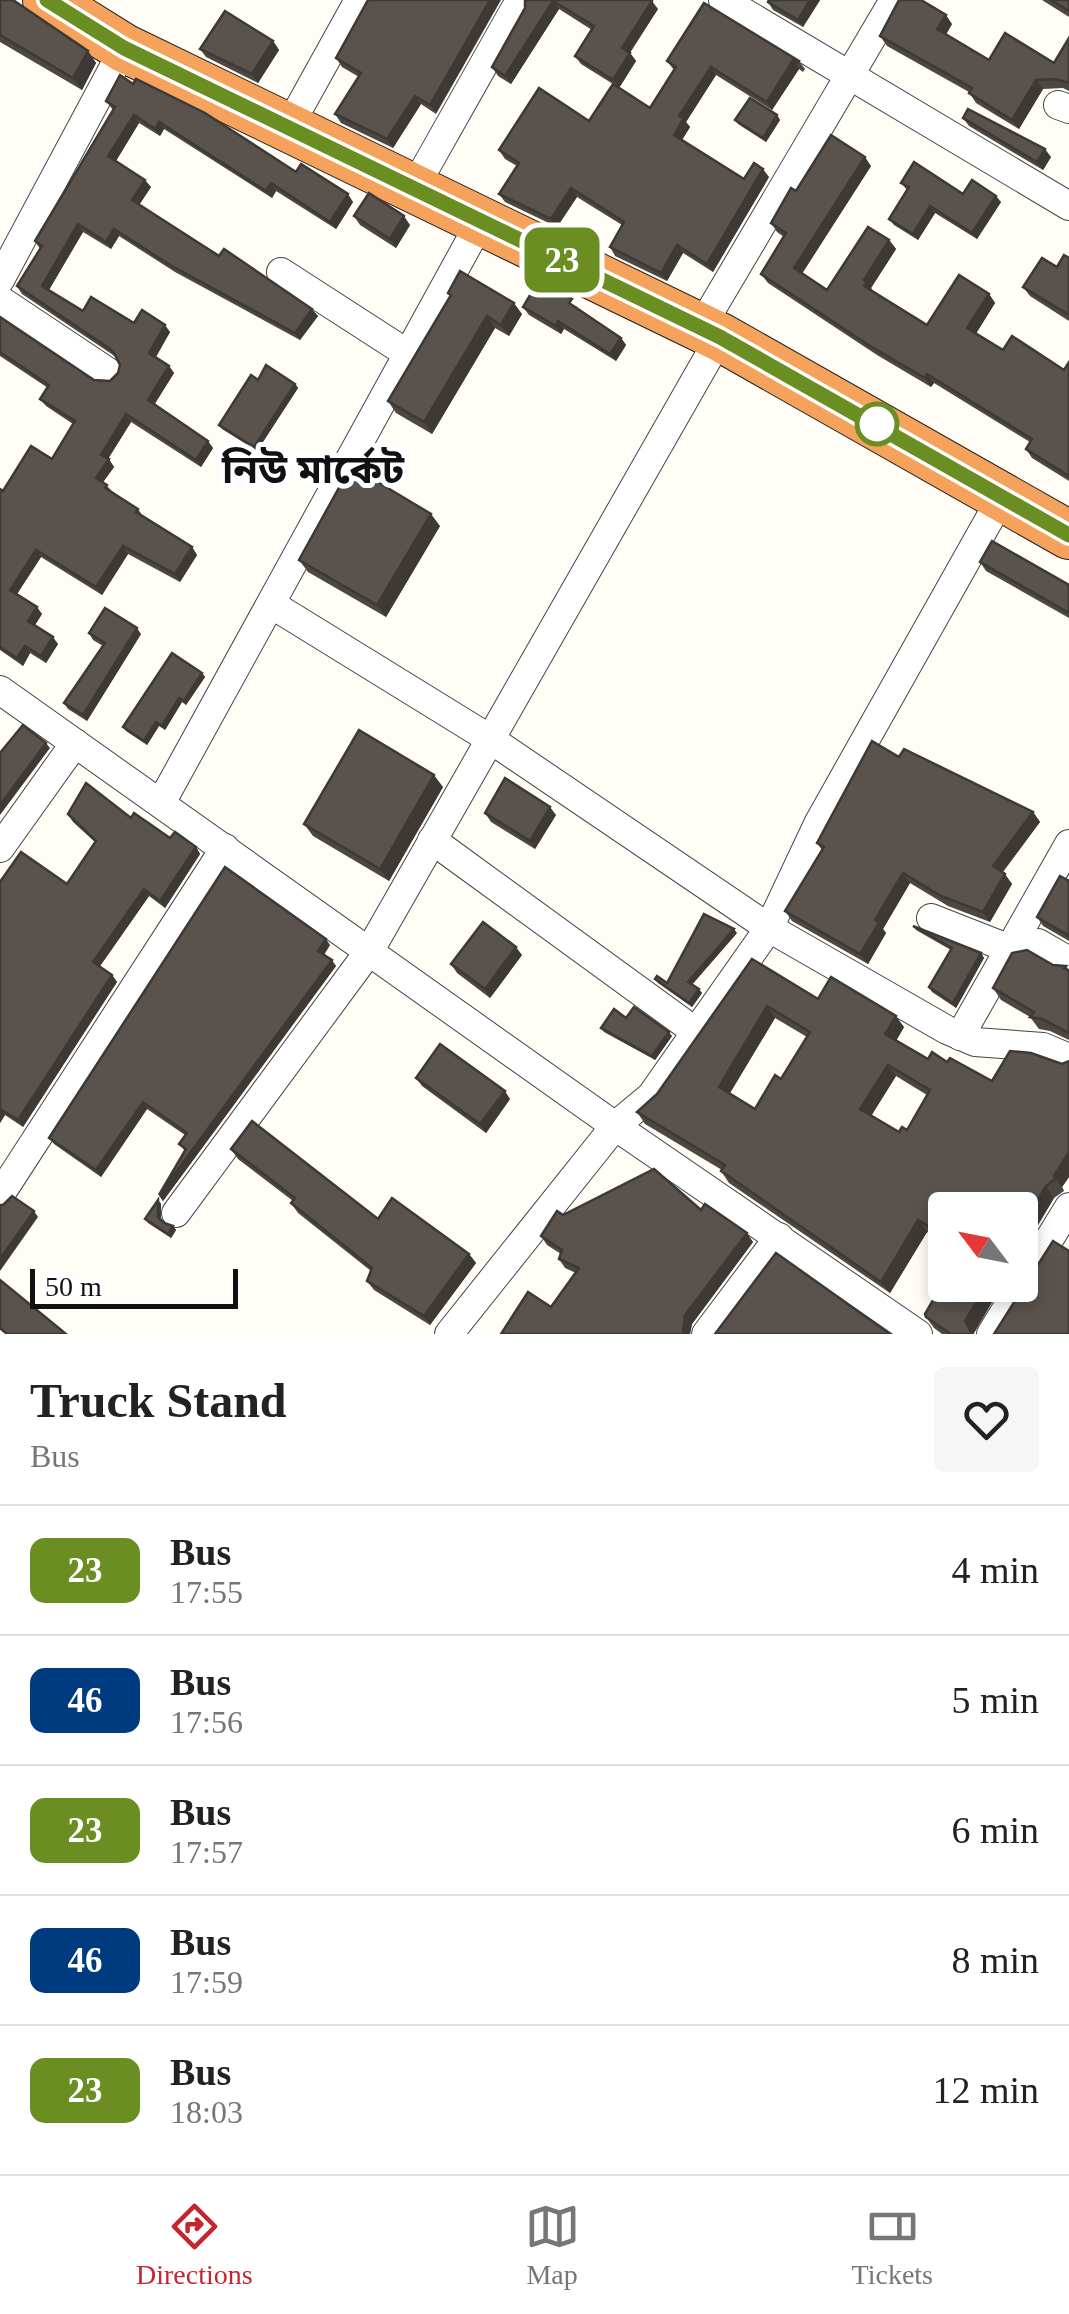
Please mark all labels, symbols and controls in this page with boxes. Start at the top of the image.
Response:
line badge: 23 [517,228,607,292]
text: 23 [545,241,580,280]
unlabelled marker [856,403,898,445]
district label: নিউ মার্কেট [221,446,405,492]
north arrow [928,1192,1038,1302]
map controls [928,1192,1038,1302]
scale bar [30,1264,238,1308]
text: 50 m [45,1271,102,1302]
button: heart [934,1367,1039,1472]
text: Truck Stand [30,1374,287,1427]
text: Bus [30,1438,80,1474]
text: Bus [170,1531,231,1573]
text: 4 min [951,1549,1039,1591]
text: 23 [68,1551,103,1590]
text: 17:55 [170,1574,243,1610]
text: Bus [170,1661,231,1703]
text: 5 min [951,1679,1039,1721]
text: 46 [68,1681,103,1720]
text: 17:56 [170,1704,243,1740]
text: Bus [170,1791,231,1833]
text: 6 min [951,1809,1039,1851]
text: 23 [68,1811,103,1850]
text: 17:57 [170,1834,243,1870]
text: Bus [170,1921,231,1963]
text: 8 min [951,1939,1039,1981]
text: 46 [68,1941,103,1980]
text: 17:59 [170,1964,243,2000]
text: Bus [170,2051,231,2093]
text: 12 min [932,2069,1039,2111]
text: 23 [68,2071,103,2110]
text: 18:03 [170,2094,243,2130]
tab: Directions [136,2199,253,2291]
tab: Map [525,2199,580,2291]
tab: Tickets [852,2199,933,2291]

